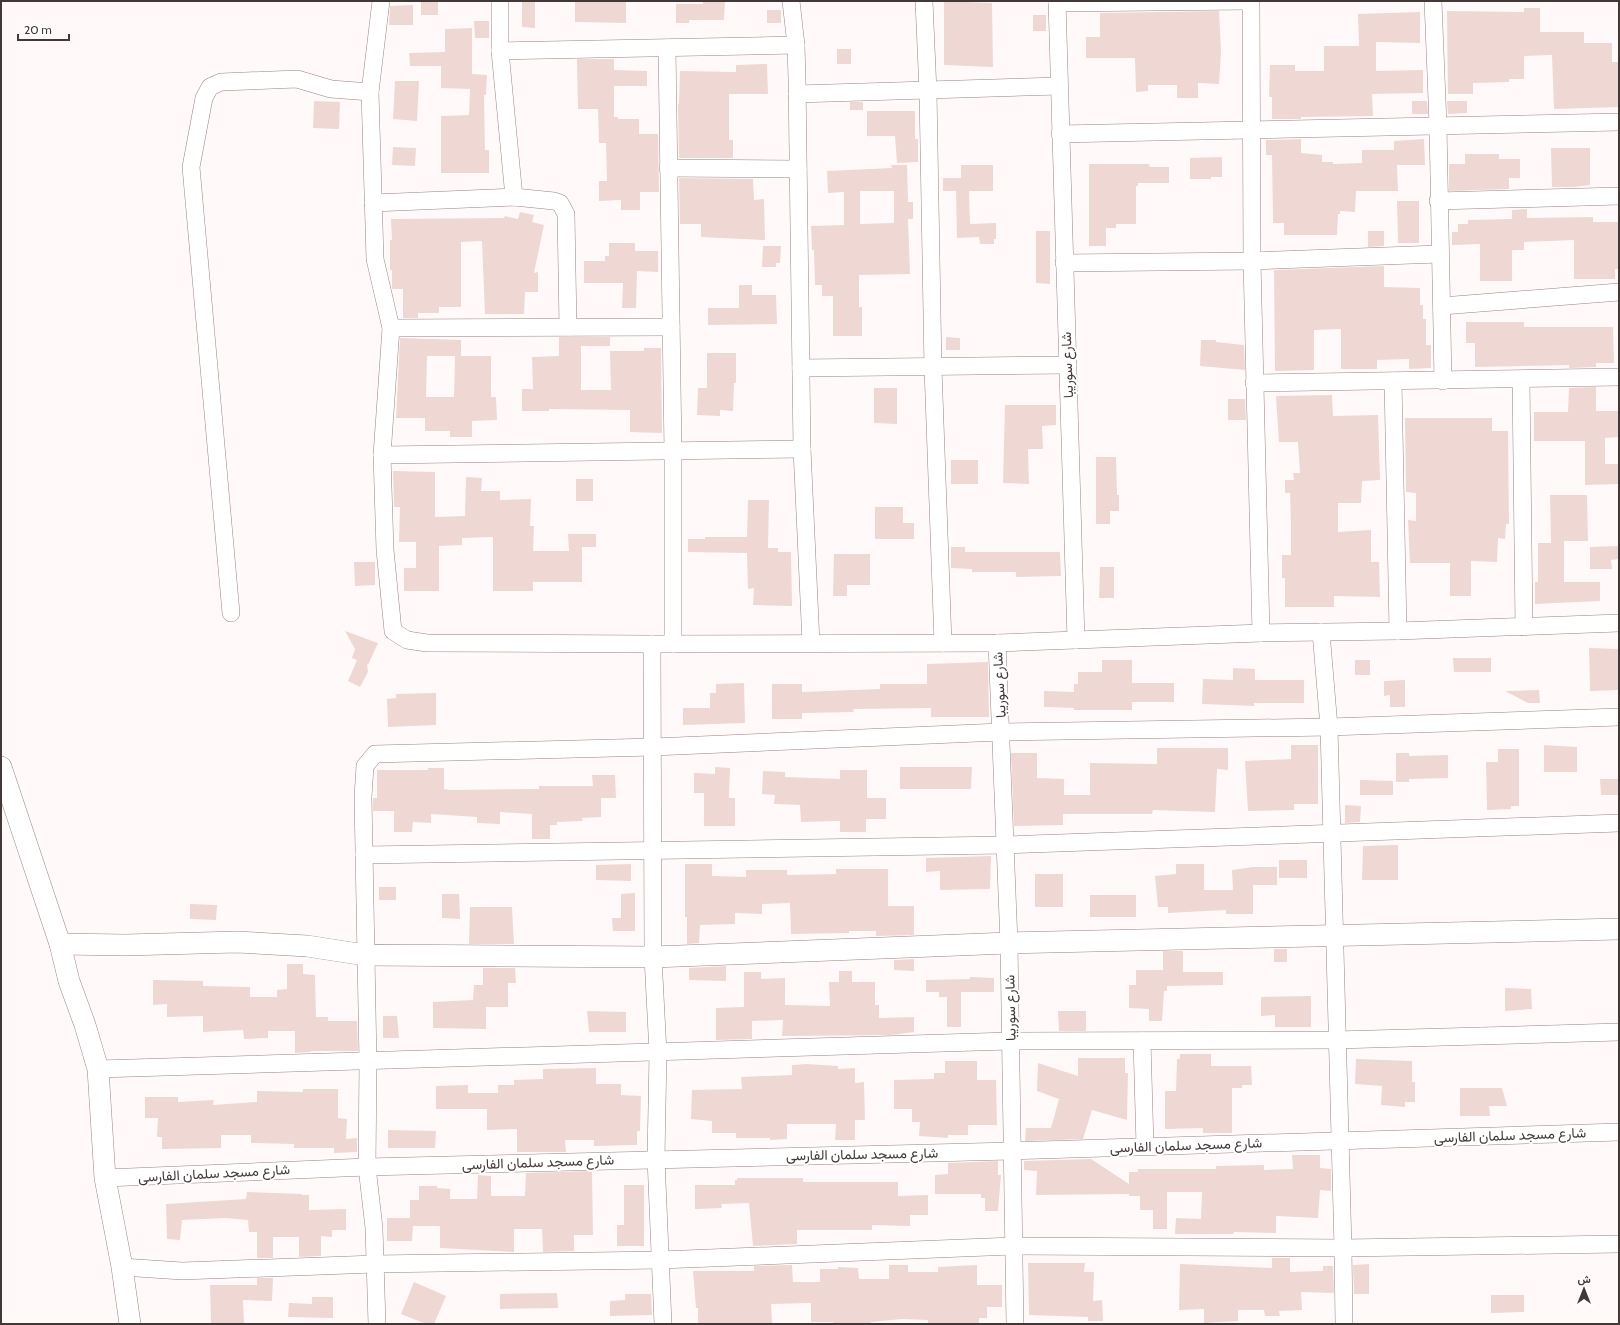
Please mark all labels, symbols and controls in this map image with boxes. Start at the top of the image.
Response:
scale bar [18,16,69,42]
text: 20 m [24,22,52,37]
street label: شارع سوريبا [1057,332,1079,398]
street label: شارع سوريبا [988,651,1012,719]
street label: شارع سوريبا [1000,975,1022,1041]
street label: شارع مسجد سلمان الفارسى [1434,1123,1586,1149]
street label: شارع مسجد سلمان الفارسى [1110,1133,1262,1159]
street label: شارع مسجد سلمان الفارسى [786,1144,938,1166]
street label: شارع مسجد سلمان الفارسى [462,1150,614,1176]
street label: شارع مسجد سلمان الفارسى [137,1160,291,1188]
north arrow [1564,1269,1604,1309]
text: ش [1577,1272,1591,1286]

